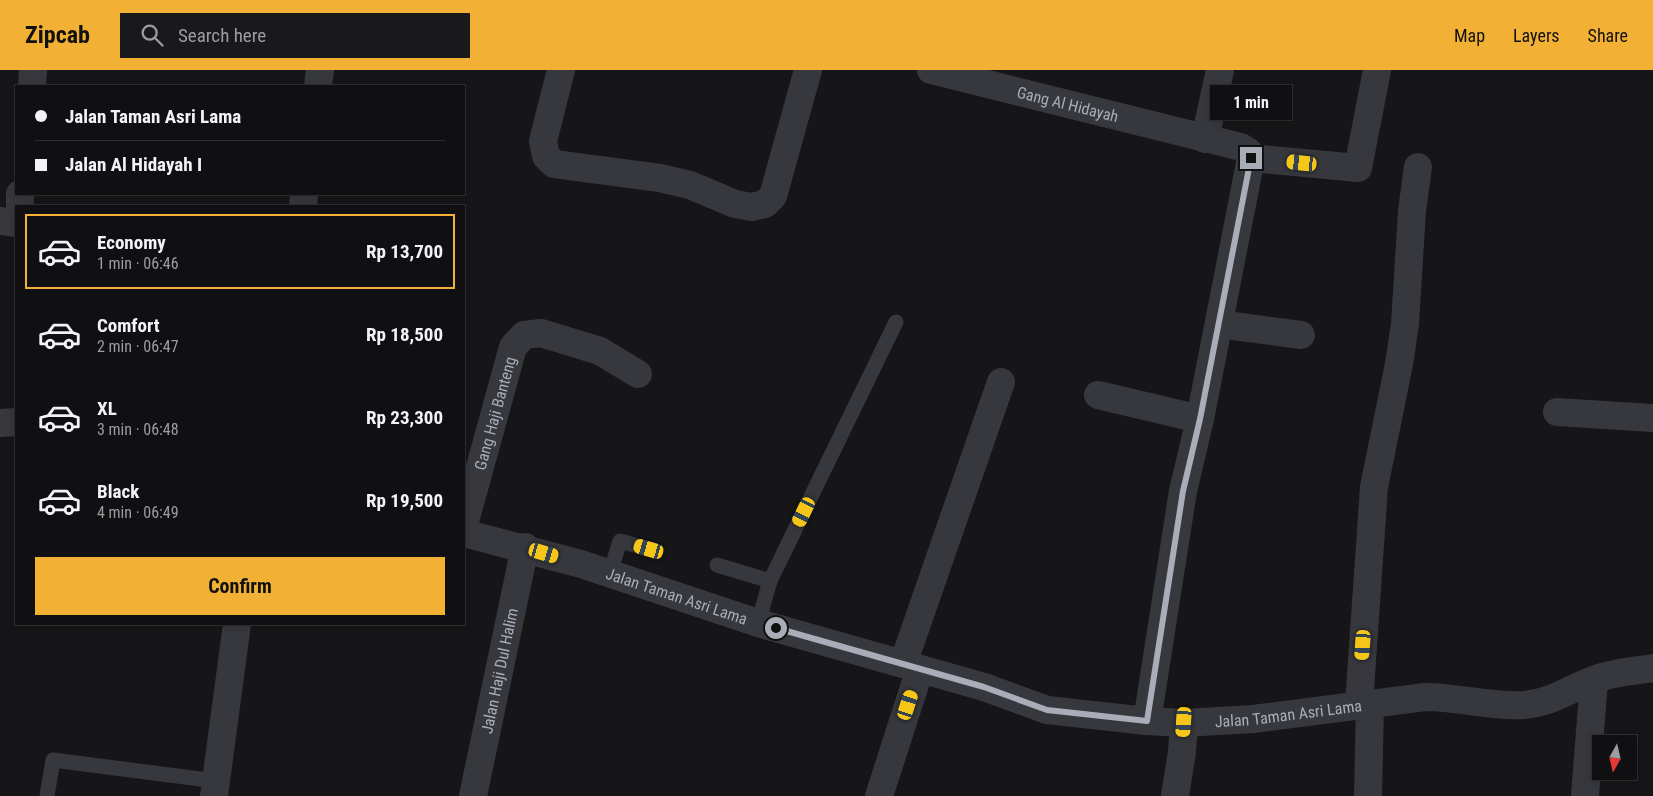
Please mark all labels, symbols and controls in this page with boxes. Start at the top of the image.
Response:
search box [120,13,470,58]
text: Zipcab [25,21,90,49]
icon: search [138,21,166,49]
text: Search here [178,24,266,47]
text: Map [1454,25,1485,46]
text: Layers [1513,25,1560,46]
text: Share [1588,25,1628,46]
street label: Gang Al Hidayah [1015,82,1121,126]
callout: 1 min [1210,86,1292,121]
text: 1 min [1233,93,1269,112]
text: Jalan Taman Asri Lama [65,105,241,128]
route end [1240,147,1262,169]
text: Jalan Al Hidayah I [65,153,202,176]
car [1286,154,1317,172]
icon: car [37,229,82,274]
text: Economy [97,231,166,254]
text: Rp 13,700 [366,240,443,263]
text: 1 min · 06:46 [97,254,179,273]
icon: car [37,312,82,357]
text: Comfort [97,314,160,337]
text: Rp 18,500 [366,323,443,346]
text: 2 min · 06:47 [97,337,179,356]
street label: Gang Haji Banteng [470,354,519,472]
icon: car [37,395,82,440]
text: XL [97,397,117,420]
text: Rp 23,300 [366,406,443,429]
text: 3 min · 06:48 [97,420,179,439]
icon: car [37,478,82,523]
text: Black [97,480,139,503]
text: Rp 19,500 [366,489,443,512]
car [790,495,817,529]
text: 4 min · 06:49 [97,503,179,522]
car [632,538,665,560]
car [527,542,560,564]
button: Confirm [35,557,445,615]
street label: Jalan Taman Asri Lama [604,564,750,628]
street label: Jalan Haji Dul Halim [477,606,522,735]
route start [765,617,787,639]
car [1354,630,1371,660]
car [896,688,919,722]
street label: Jalan Taman Asri Lama [1214,696,1363,731]
car [1175,707,1192,737]
north arrow [1592,735,1638,780]
map controls [1592,735,1637,780]

